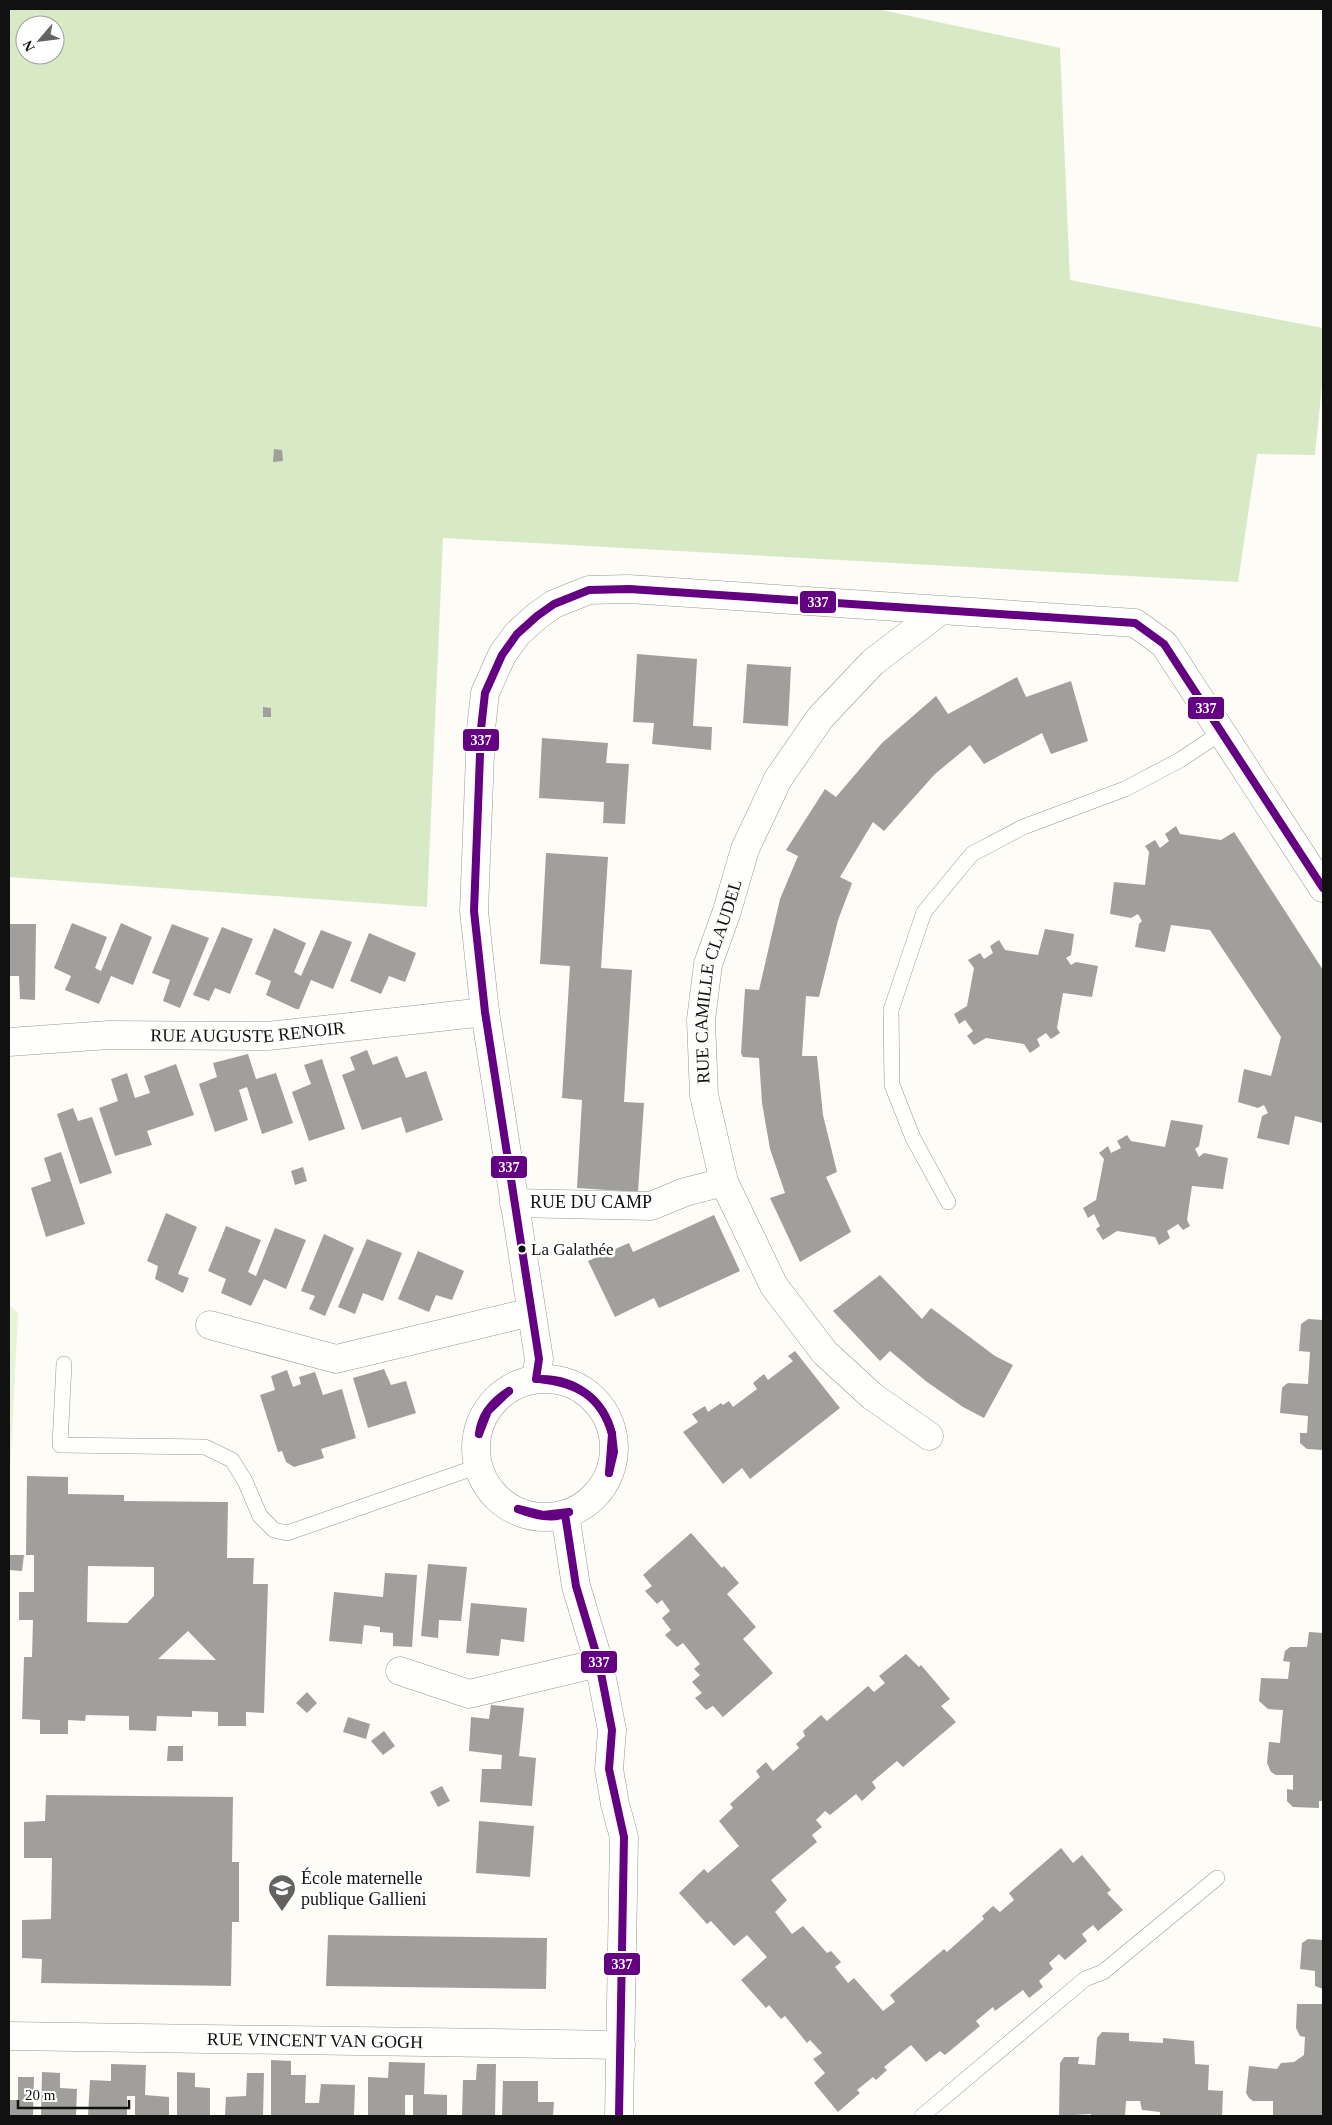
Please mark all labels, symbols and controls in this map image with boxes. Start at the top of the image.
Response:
north arrow [15,15,65,65]
text: N [20,38,38,54]
line badge: 337 [799,590,837,614]
text: 337 [808,595,829,610]
line badge: 337 [1187,696,1225,720]
text: 337 [1196,701,1217,716]
line badge: 337 [462,728,500,752]
text: 337 [471,733,492,748]
street label: RUE CAMILLE CLAUDEL [691,877,746,1084]
street label: RUE AUGUSTE RENOIR [150,1018,346,1047]
line badge: 337 [490,1155,528,1179]
text: 337 [499,1160,520,1175]
street label: RUE DU CAMP [530,1192,652,1212]
place label: La Galathée [531,1240,614,1259]
marker: La Galathée [517,1244,527,1254]
line badge: 337 [580,1650,618,1674]
text: 337 [589,1655,610,1670]
place label: École maternelle publique Gallieni [301,1867,426,1909]
school or university icon: École maternelle publique Gallieni [267,1873,297,1912]
line badge: 337 [603,1952,641,1976]
text: 337 [612,1957,633,1972]
street label: RUE VINCENT VAN GOGH [207,2029,423,2052]
scale bar [18,2078,129,2110]
text: 20 m [25,2087,56,2103]

